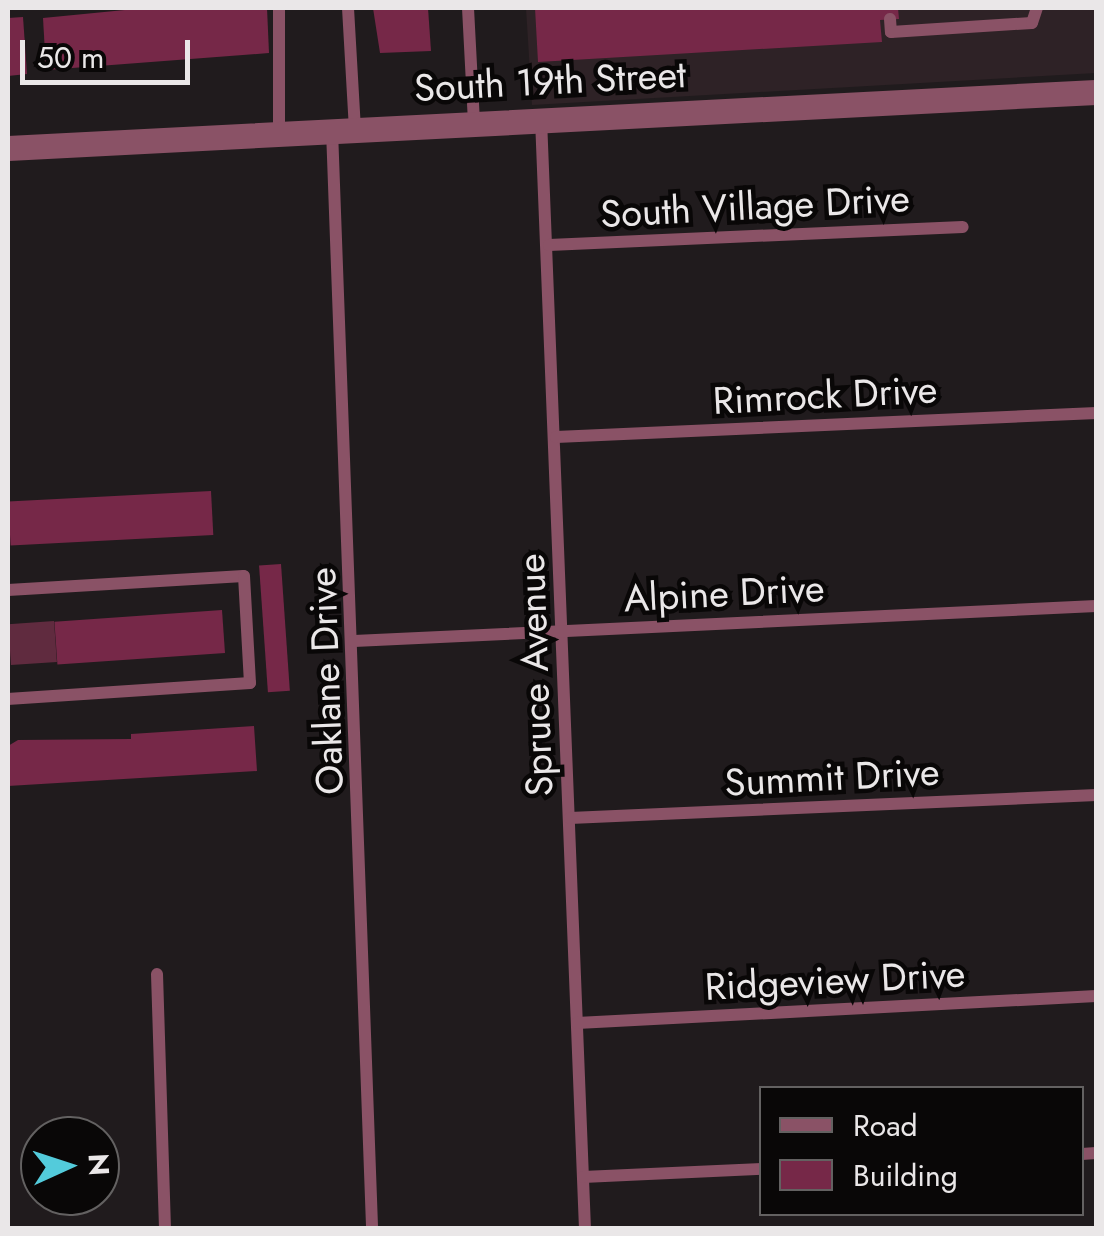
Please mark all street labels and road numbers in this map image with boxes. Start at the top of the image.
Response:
street label: South 19th Street [413,51,687,111]
street label: South Village Drive [599,175,911,237]
street label: Rimrock Drive [712,366,938,424]
street label: Spruce Avenue [508,553,562,797]
street label: Alpine Drive [623,565,825,621]
street label: Oaklane Drive [299,567,353,795]
street label: Summit Drive [723,749,941,805]
street label: Ridgeview Drive [704,950,966,1010]

